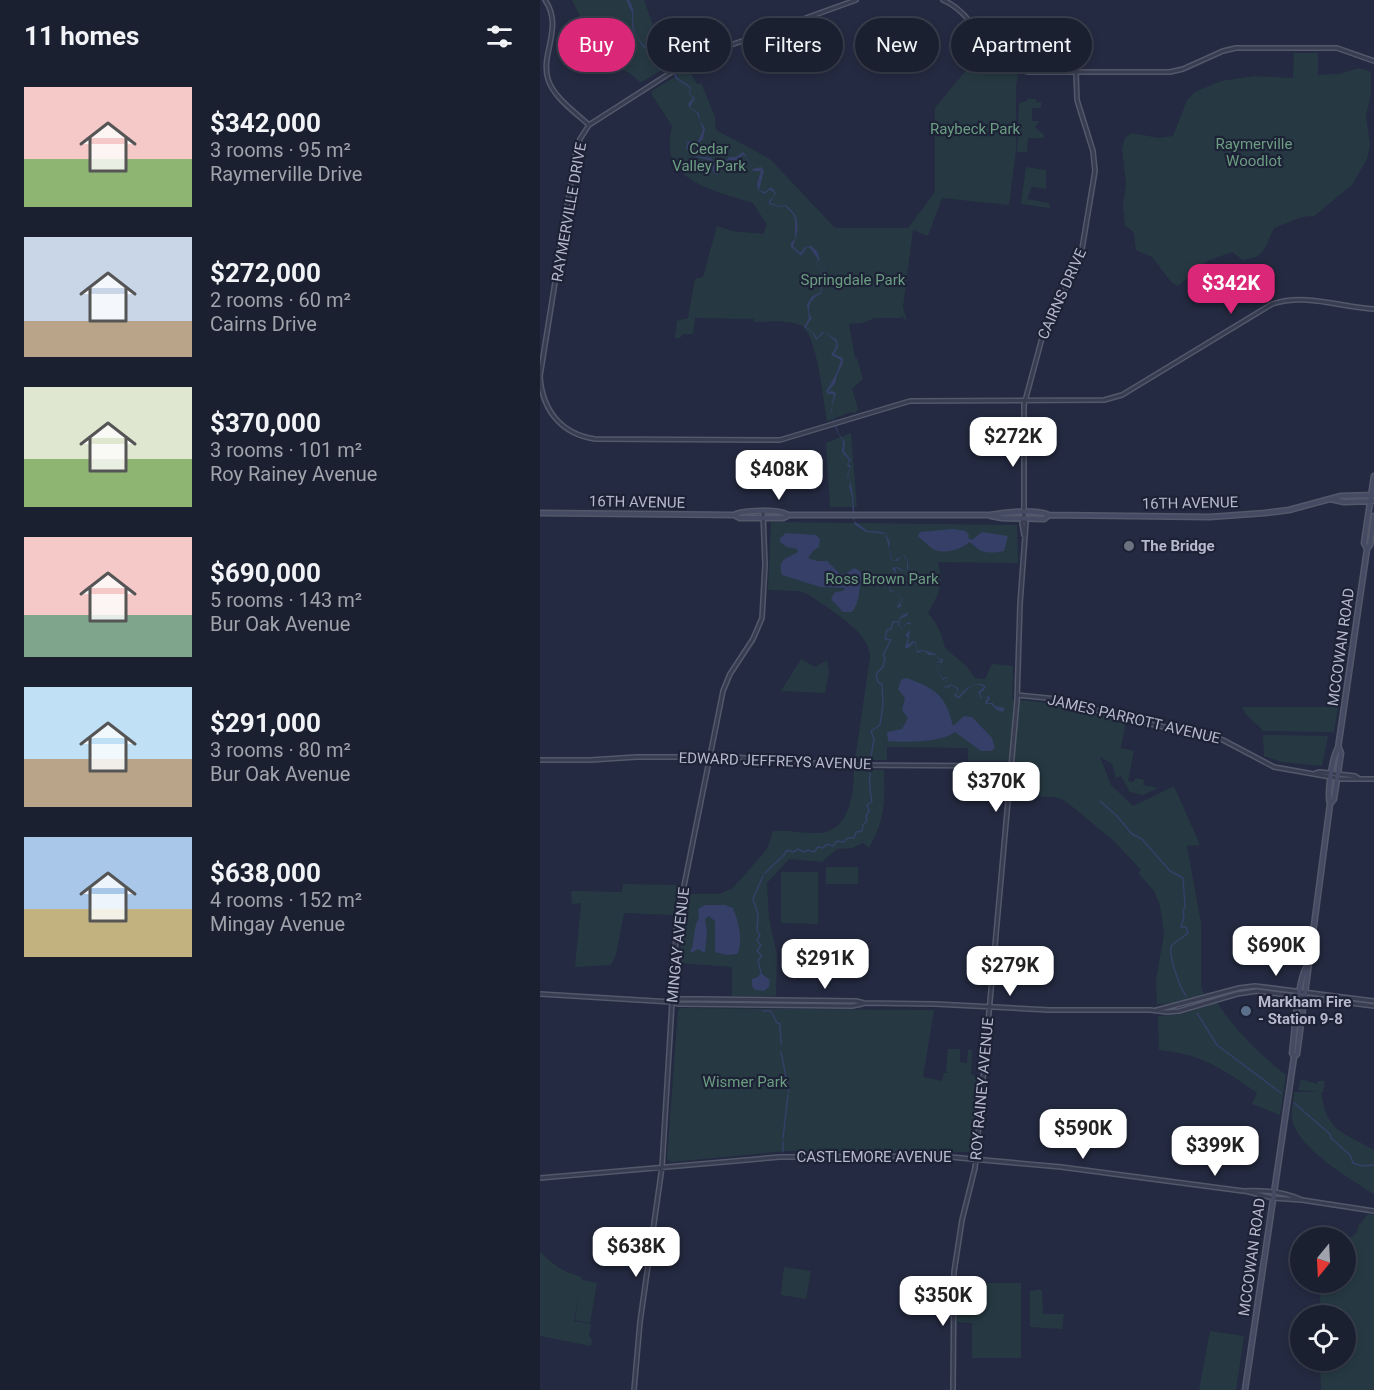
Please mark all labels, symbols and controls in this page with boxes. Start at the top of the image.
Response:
chip: Buy [558,18,635,72]
chip: Rent [647,18,731,72]
chip: Filters [743,18,843,72]
chip: New [855,18,939,72]
chip: Apartment [951,18,1092,72]
icon: filters [483,20,516,53]
text: 11 homes [24,21,139,51]
text: $342,000 [210,108,321,138]
icon: home [72,111,144,183]
park label: Raybeck Park [930,120,1020,138]
park label: Raymerville Woodlot [1216,135,1292,170]
text: 3 rooms · 95 m² [210,138,351,162]
street label: RAYMERVILLE DRIVE [548,140,590,283]
park label: Cedar Valley Park [672,140,746,175]
text: Raymerville Drive [210,162,362,186]
street label: CAIRNS DRIVE [1034,245,1090,342]
text: $272,000 [210,258,321,288]
icon: home [72,261,144,333]
pin: $342K [1189,264,1273,315]
park label: Springdale Park [801,271,906,289]
text: $342K [1202,271,1260,295]
text: 2 rooms · 60 m² [210,288,351,312]
text: Cairns Drive [210,312,317,336]
text: $370,000 [210,408,321,438]
icon: home [72,411,144,483]
pin: $272K [971,417,1055,468]
text: $272K [984,424,1042,448]
text: 3 rooms · 101 m² [210,438,362,462]
pin: $408K [737,450,821,501]
text: $408K [750,457,808,481]
text: Roy Rainey Avenue [210,462,377,486]
street label: 16TH AVENUE [589,492,686,512]
street label: 16TH AVENUE [1142,493,1239,513]
place label: The Bridge [1141,537,1215,555]
marker: The Bridge [1122,539,1136,553]
text: $690,000 [210,558,321,588]
icon: home [72,561,144,633]
park label: Ross Brown Park [825,570,939,588]
street label: MCCOWAN ROAD [1324,587,1358,707]
text: 5 rooms · 143 m² [210,588,362,612]
text: Bur Oak Avenue [210,612,350,636]
street label: JAMES PARROTT AVENUE [1046,690,1223,748]
text: $291,000 [210,708,321,738]
icon: home [72,711,144,783]
text: 3 rooms · 80 m² [210,738,351,762]
street label: EDWARD JEFFREYS AVENUE [678,749,872,773]
text: Bur Oak Avenue [210,762,350,786]
pin: $370K [954,762,1038,813]
text: $370K [967,769,1025,793]
text: $638,000 [210,858,321,888]
icon: home [72,861,144,933]
street label: MINGAY AVENUE [663,886,693,1004]
text: 4 rooms · 152 m² [210,888,362,912]
text: Mingay Avenue [210,912,345,936]
pin: $690K [1234,926,1318,977]
text: $690K [1247,933,1305,957]
pin: $291K [783,939,867,990]
text: $291K [796,946,854,970]
pin: $279K [968,946,1052,997]
text: $279K [981,953,1039,977]
place label: Markham Fire - Station 9-8 [1258,993,1351,1028]
marker: Markham Fire - Station 9-8 [1239,1004,1253,1018]
street label: ROY RAINEY AVENUE [967,1016,997,1161]
park label: Wismer Park [703,1073,788,1091]
pin: $590K [1041,1109,1125,1160]
text: $590K [1054,1116,1112,1140]
pin: $399K [1173,1126,1257,1177]
text: $399K [1186,1133,1244,1157]
street label: CASTLEMORE AVENUE [796,1148,952,1166]
street label: MCCOWAN ROAD [1235,1197,1269,1317]
pin: $638K [594,1227,678,1278]
north arrow [1290,1227,1356,1293]
map controls [1290,1227,1356,1371]
text: $638K [607,1234,665,1258]
pin: $350K [901,1276,985,1327]
text: $350K [914,1283,972,1307]
button: locate [1290,1305,1356,1371]

